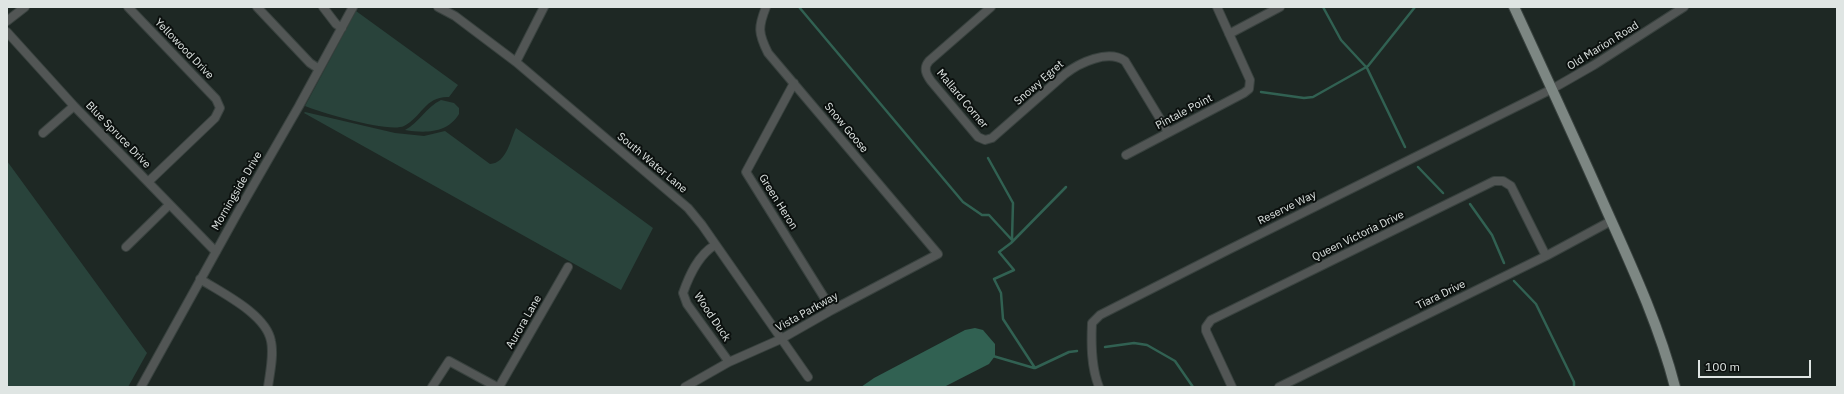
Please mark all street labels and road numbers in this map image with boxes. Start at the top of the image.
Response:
street label: Yellowood Drive [152,16,216,82]
street label: Old Marion Road [1565,19,1641,73]
street label: Snowy Egret [1012,58,1066,108]
street label: Mallard Corner [934,67,990,131]
street label: Pintale Point [1153,92,1215,132]
street label: Blue Spruce Drive [83,99,153,171]
street label: Snow Goose [821,100,871,156]
street label: South Water Lane [614,130,690,196]
street label: Morningside Drive [209,149,265,233]
street label: Green Heron [756,172,800,232]
street label: Reserve Way [1256,188,1318,228]
street label: Queen Victoria Drive [1310,208,1406,264]
street label: Tiara Drive [1414,277,1468,313]
street label: Wood Duck [691,290,733,344]
street label: Vista Parkway [774,290,840,334]
street label: Aurora Lane [503,293,545,351]

